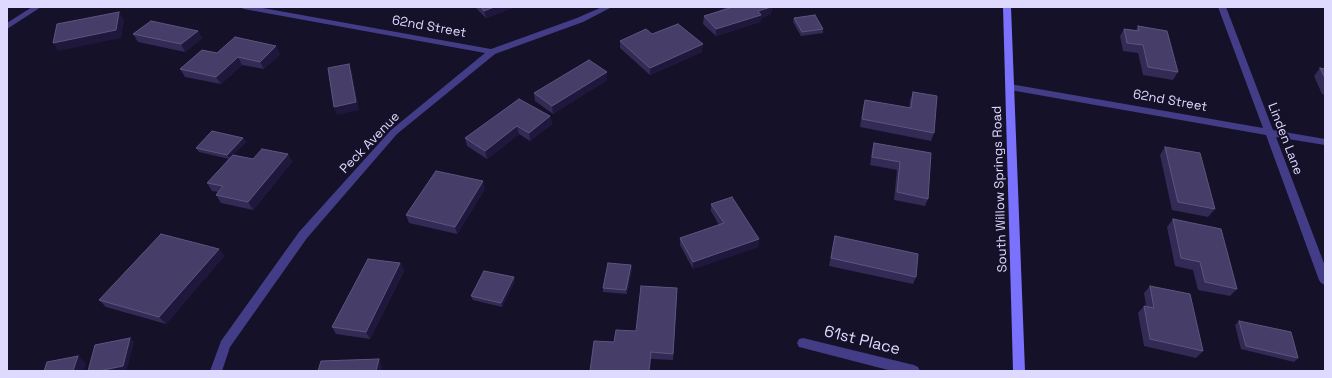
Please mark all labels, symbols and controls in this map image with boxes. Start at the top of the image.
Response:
street label: 62nd Street [391,13,467,41]
street label: 62nd Street [1132,87,1208,115]
street label: Linden Lane [1264,101,1306,177]
street label: South Willow Springs Road [989,105,1011,273]
street label: Peck Avenue [337,109,403,177]
street label: 61st Place [822,322,902,360]

